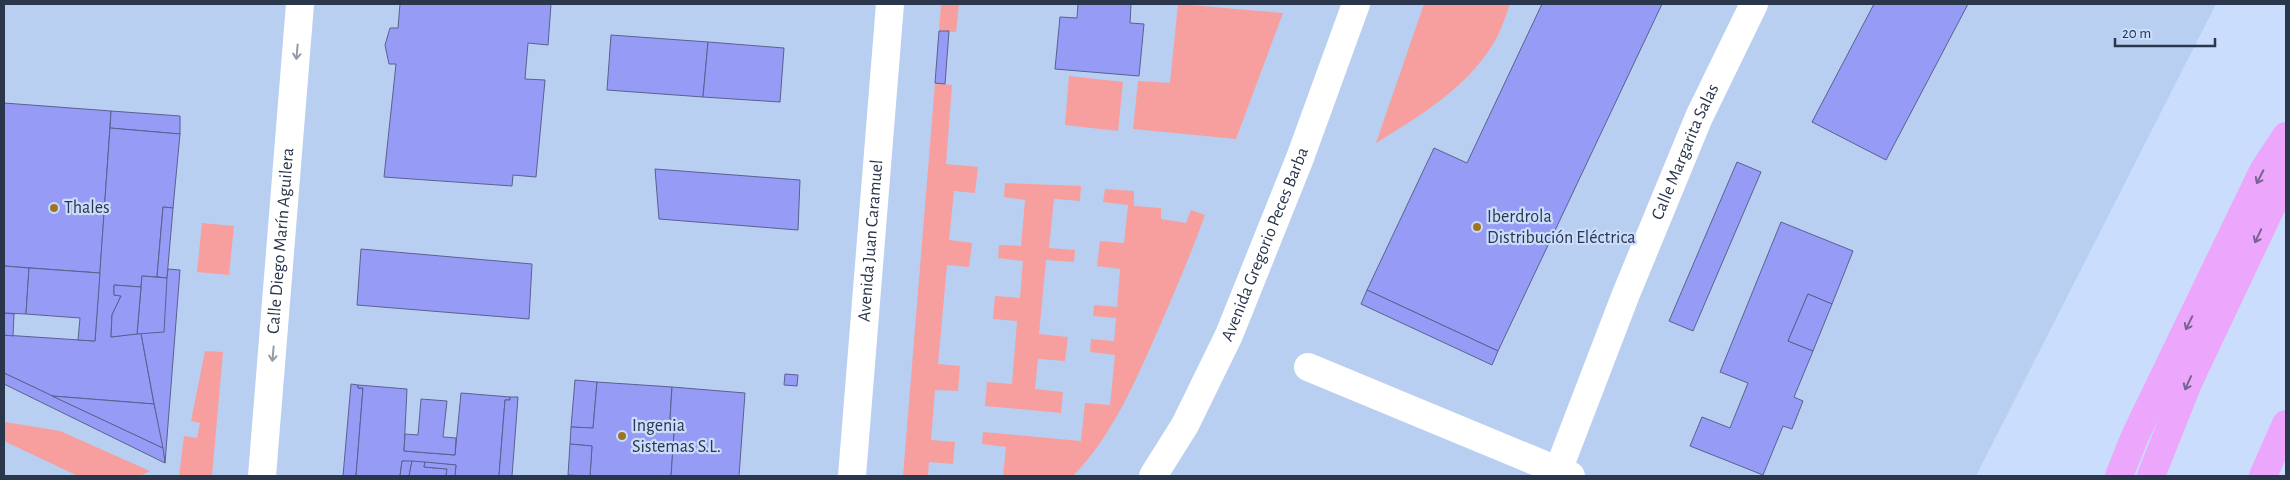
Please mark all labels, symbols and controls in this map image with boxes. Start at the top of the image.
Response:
scale bar [2115,15,2215,47]
text: 20 m [2122,26,2151,41]
one-way arrow [292,44,301,60]
street label: Calle Margarita Salas [1649,81,1723,222]
street label: Avenida Gregorio Peces Barba [1218,145,1312,344]
street label: Calle Diego Marín Aguilera [264,147,297,335]
street label: Avenida Juan Caramuel [855,159,886,323]
one-way arrow [2255,169,2264,184]
place label: Thales [64,199,110,217]
marker: Thales [48,202,60,214]
place label: Iberdrola Distribución Eléctrica [1487,208,1635,247]
marker: Iberdrola Distribución Eléctrica [1471,221,1483,233]
one-way arrow [2253,228,2262,243]
one-way arrow [2184,316,2194,331]
one-way arrow [268,346,277,362]
one-way arrow [2183,375,2193,390]
place label: Ingenia Sistemas S.L. [632,417,721,456]
marker: Ingenia Sistemas S.L. [616,430,628,442]

